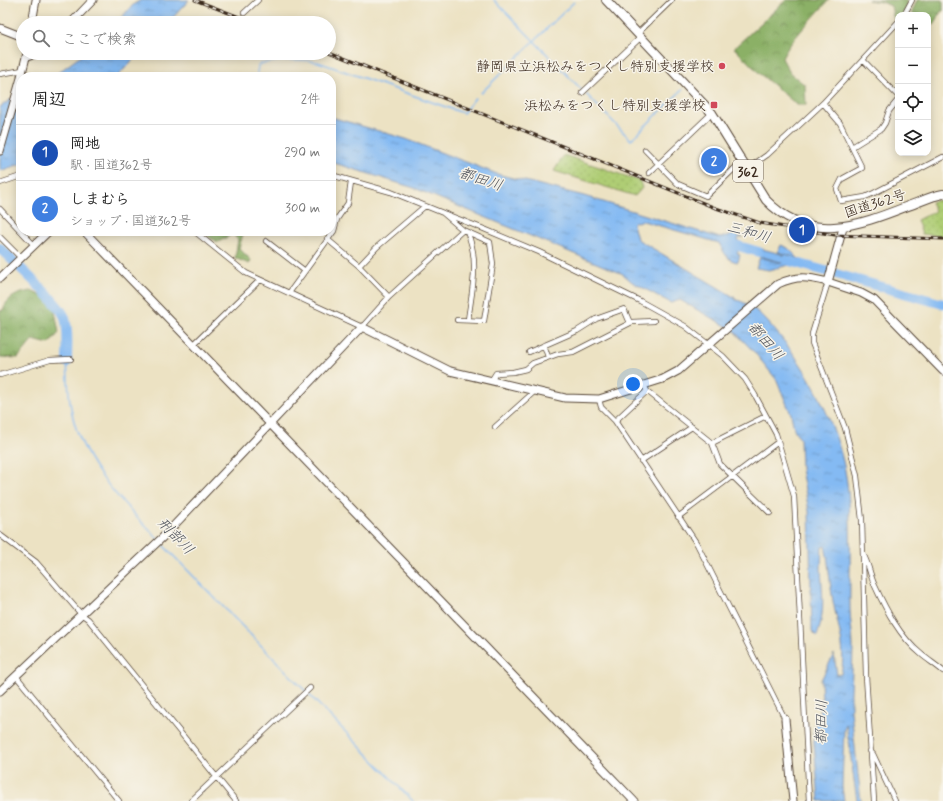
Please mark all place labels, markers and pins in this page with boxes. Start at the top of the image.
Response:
place label: 静岡県立浜松みをつくし特別支援学校 [476,58,714,76]
marker: 静岡県立浜松みをつくし特別支援学校 [717,61,727,71]
place label: 浜松みをつくし特別支援学校 [524,97,706,115]
marker: 浜松みをつくし特別支援学校 [709,100,719,110]
pin: 2 [701,146,727,176]
pin: 1 [789,215,815,245]

